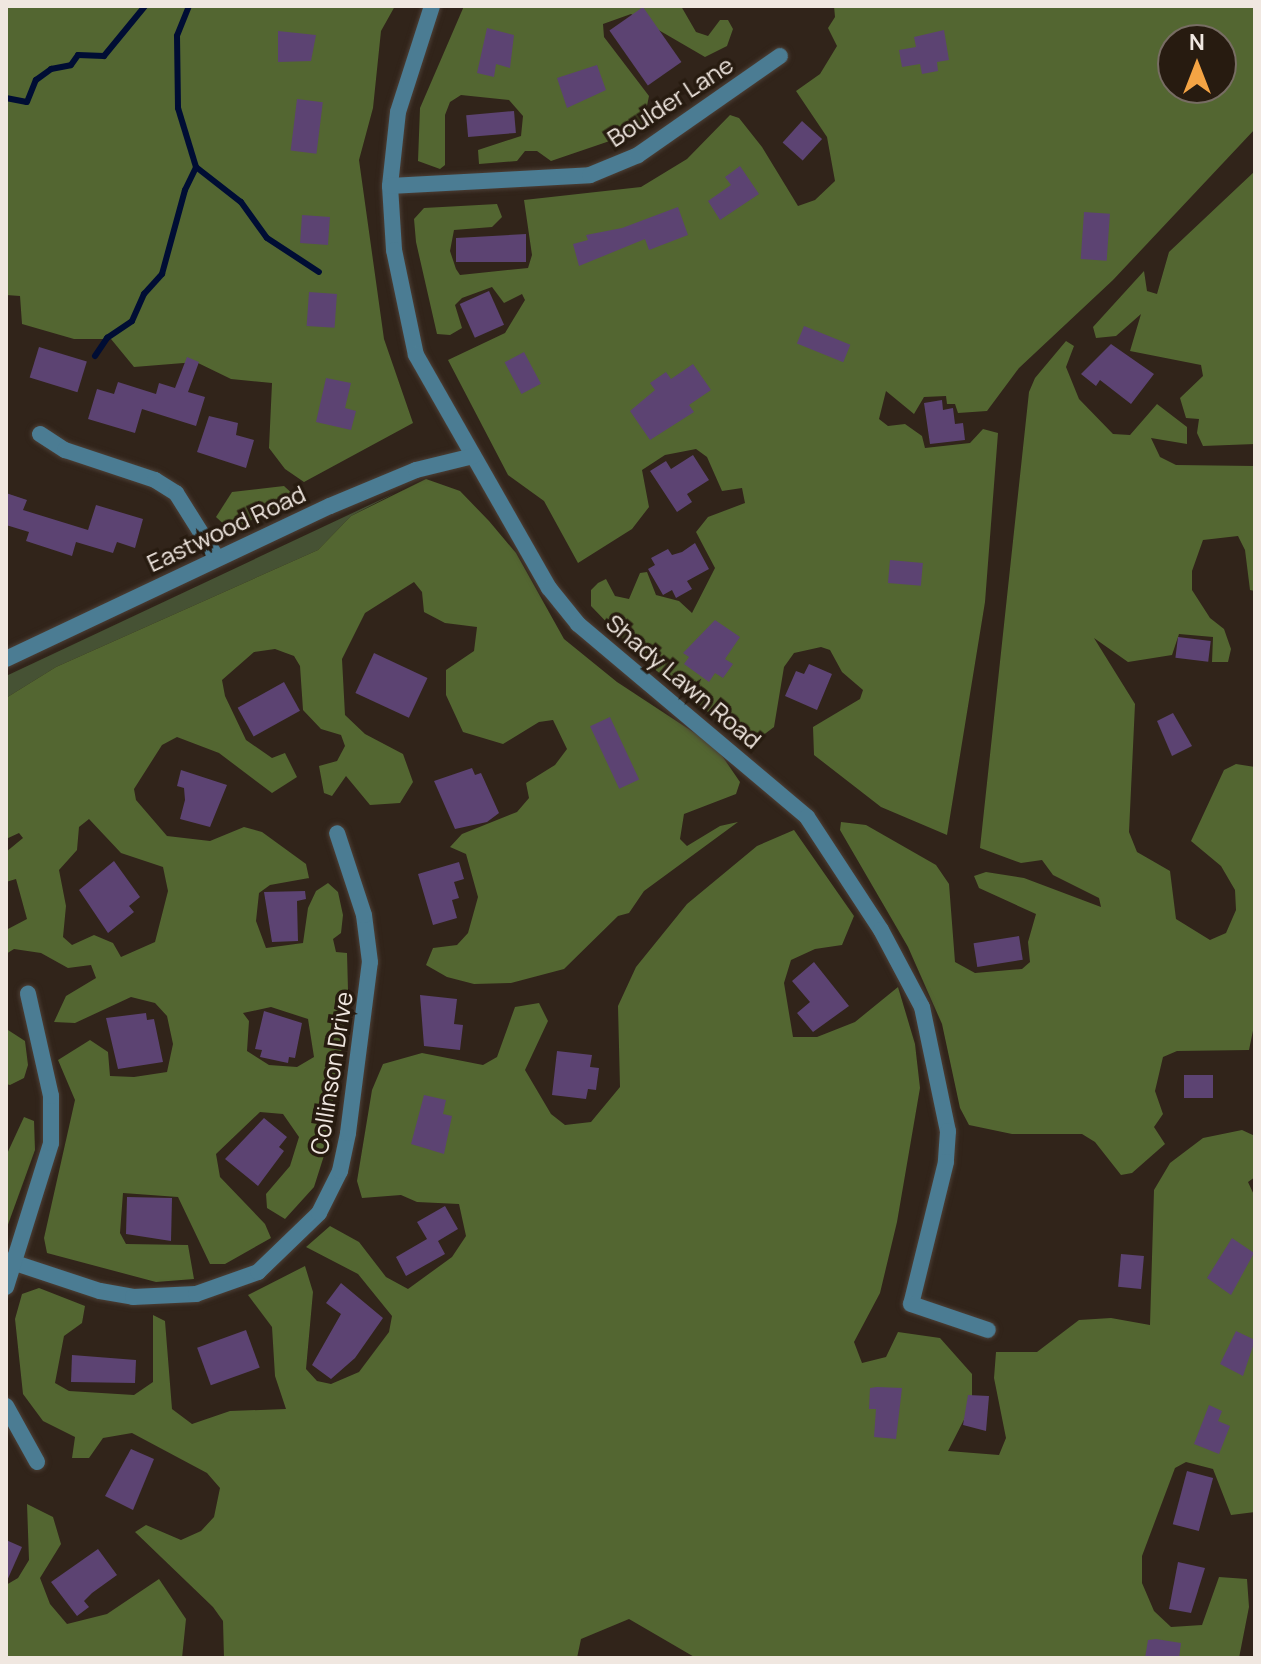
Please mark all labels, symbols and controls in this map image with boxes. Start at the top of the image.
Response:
north arrow [1157,24,1237,104]
text: N [1189,27,1205,57]
street label: Boulder Lane [602,50,738,152]
street label: Eastwood Road [142,479,310,577]
street label: Shady Lawn Road [601,608,767,754]
street label: Collinson Drive [304,990,358,1156]

